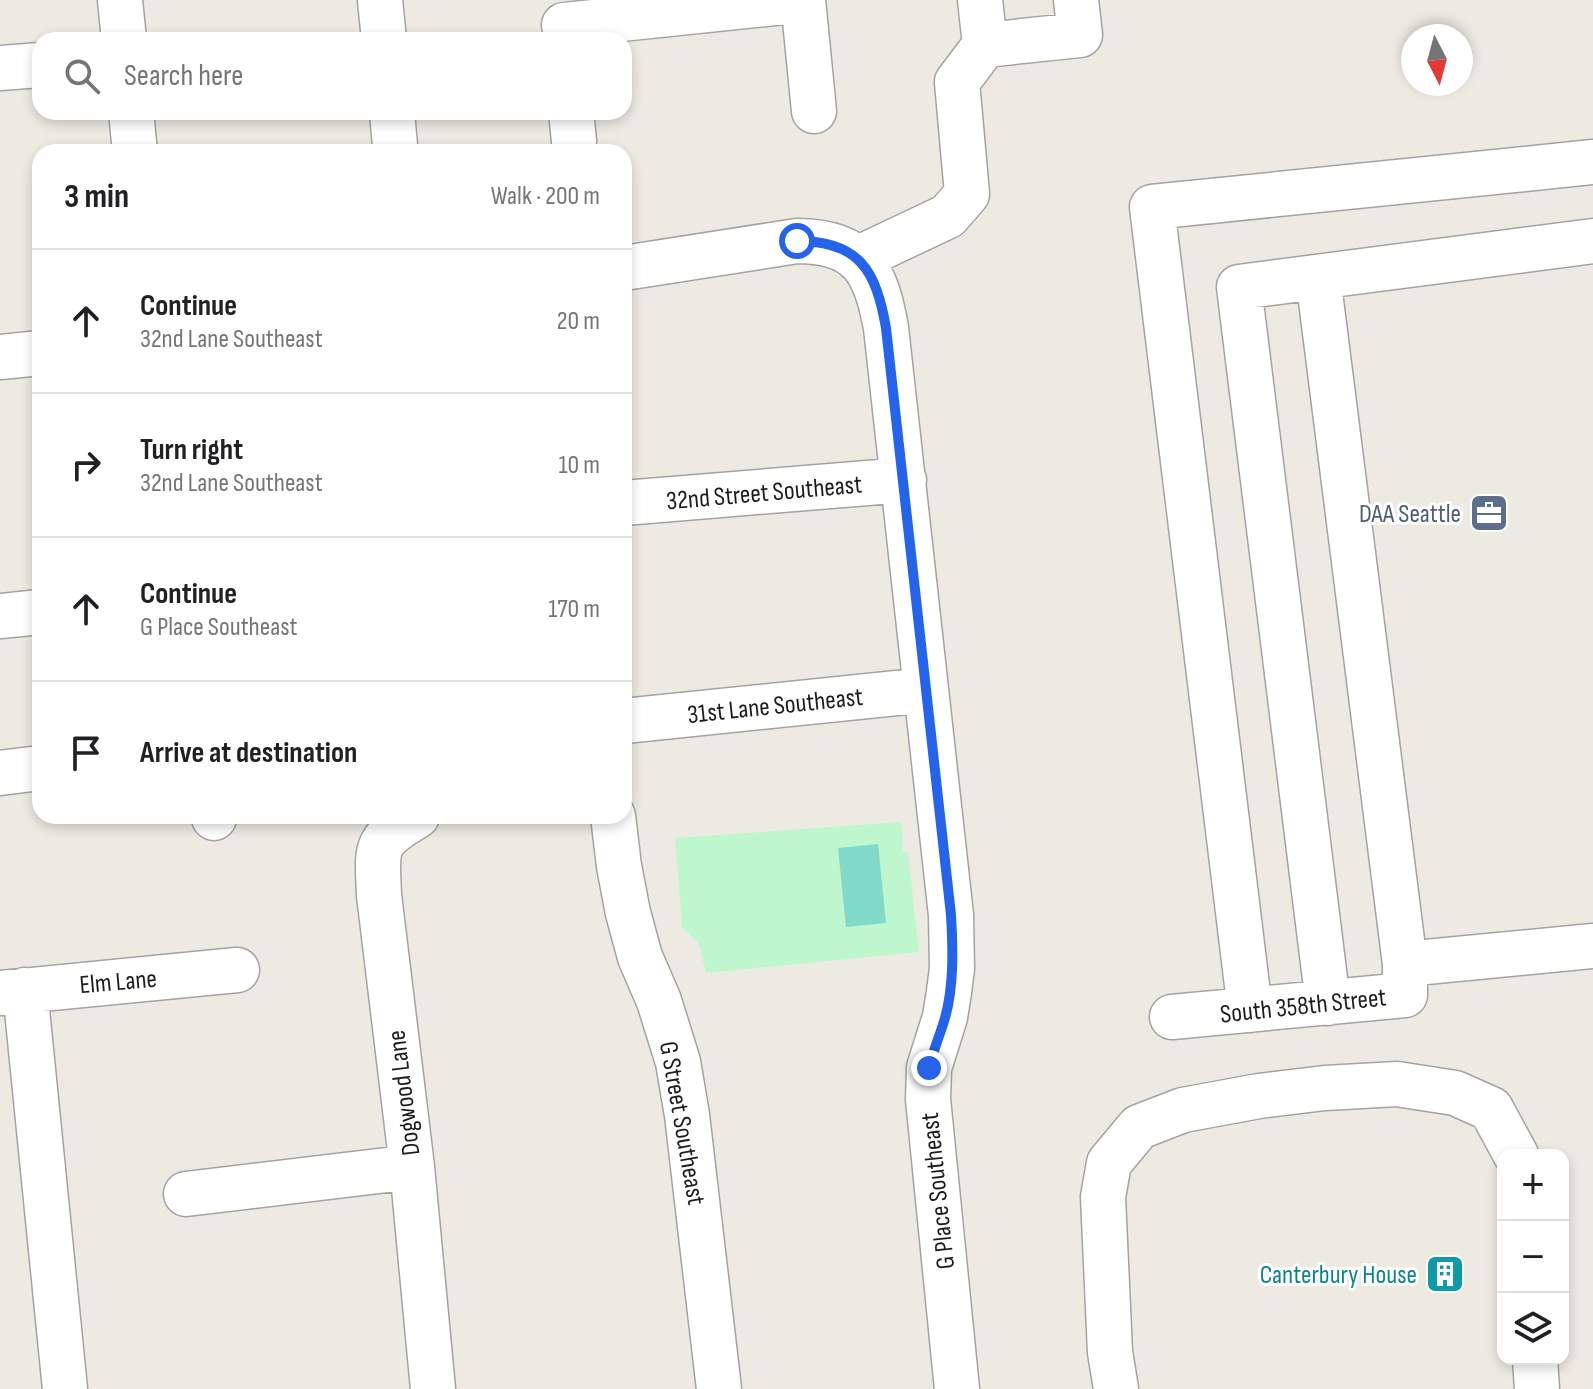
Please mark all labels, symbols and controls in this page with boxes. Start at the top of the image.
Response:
north arrow [1401,24,1473,96]
search box [32,32,632,120]
icon: search [60,54,104,98]
text: Search here [124,58,243,94]
text: 3 min [64,176,129,217]
text: Walk · 200 m [491,181,600,212]
route start [779,223,815,259]
text: Continue [140,288,237,324]
icon: ahead [64,299,108,343]
text: 20 m [557,306,600,337]
text: 32nd Lane Southeast [140,324,323,355]
text: Turn right [140,432,243,468]
icon: right [64,443,108,487]
text: 10 m [558,450,600,481]
text: 32nd Lane Southeast [140,468,323,499]
street label: 32nd Street Southeast [665,469,863,517]
office icon: DAA Seattle [1468,492,1510,534]
place label: DAA Seattle [1359,499,1461,530]
text: Continue [140,576,237,612]
icon: ahead [64,587,108,631]
text: 170 m [548,594,600,625]
text: G Place Southeast [140,612,297,643]
street label: 31st Lane Southeast [686,682,865,731]
icon: arrive [64,731,108,775]
text: Arrive at destination [140,735,357,771]
street label: Elm Lane [78,964,158,1001]
street label: South 358th Street [1219,982,1388,1031]
street label: Dogwood Lane [381,1028,428,1157]
street label: G Street Southeast [652,1039,711,1208]
route end [911,1050,947,1086]
street label: G Place Southeast [915,1111,962,1271]
map controls [1497,1149,1569,1365]
button: + [1497,1149,1569,1221]
button: − [1497,1221,1569,1293]
building icon: Canterbury House [1424,1253,1466,1295]
place label: Canterbury House [1260,1260,1417,1291]
button: layers [1497,1293,1569,1365]

